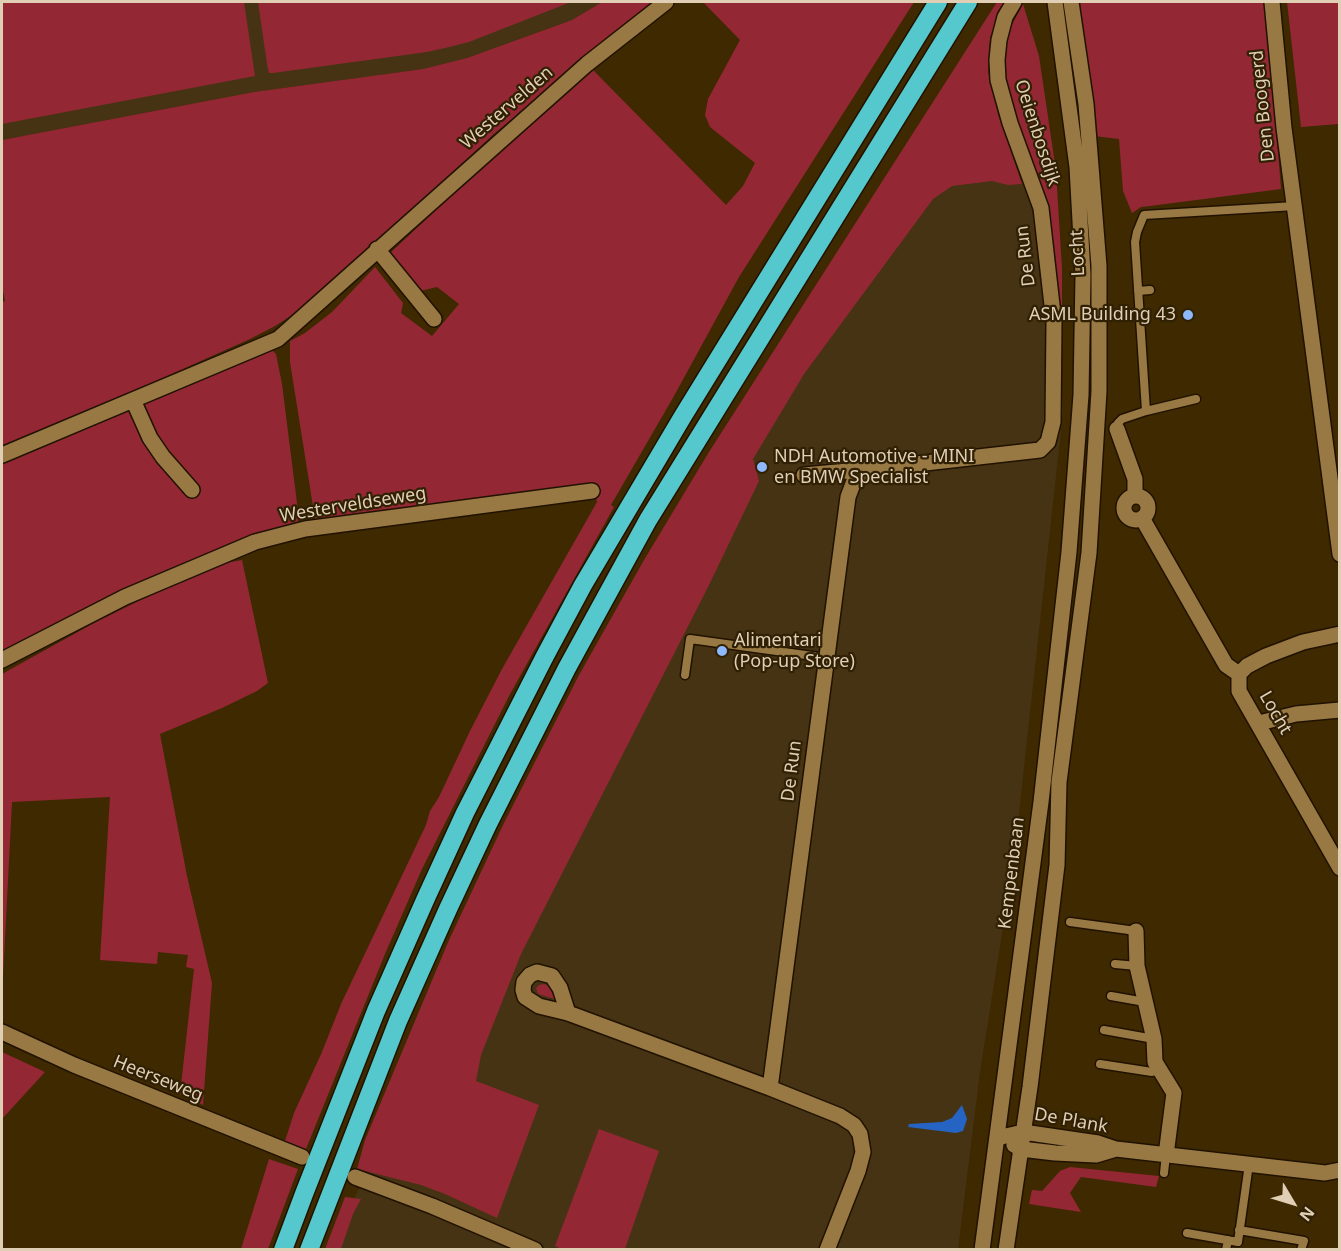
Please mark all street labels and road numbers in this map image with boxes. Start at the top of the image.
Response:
street label: Den Boogerd [1246,49,1280,163]
street label: Westervelden [456,62,558,154]
street label: Oeienbosdijk [1010,77,1064,189]
street label: De Run [1012,224,1040,288]
street label: Locht [1066,229,1090,277]
street label: Westerveldseweg [278,483,428,527]
street label: Locht [1254,687,1296,739]
street label: De Run [778,739,806,803]
street label: Kempenbaan [994,816,1030,930]
street label: Heerseweg [110,1051,206,1107]
street label: De Plank [1033,1104,1109,1138]

